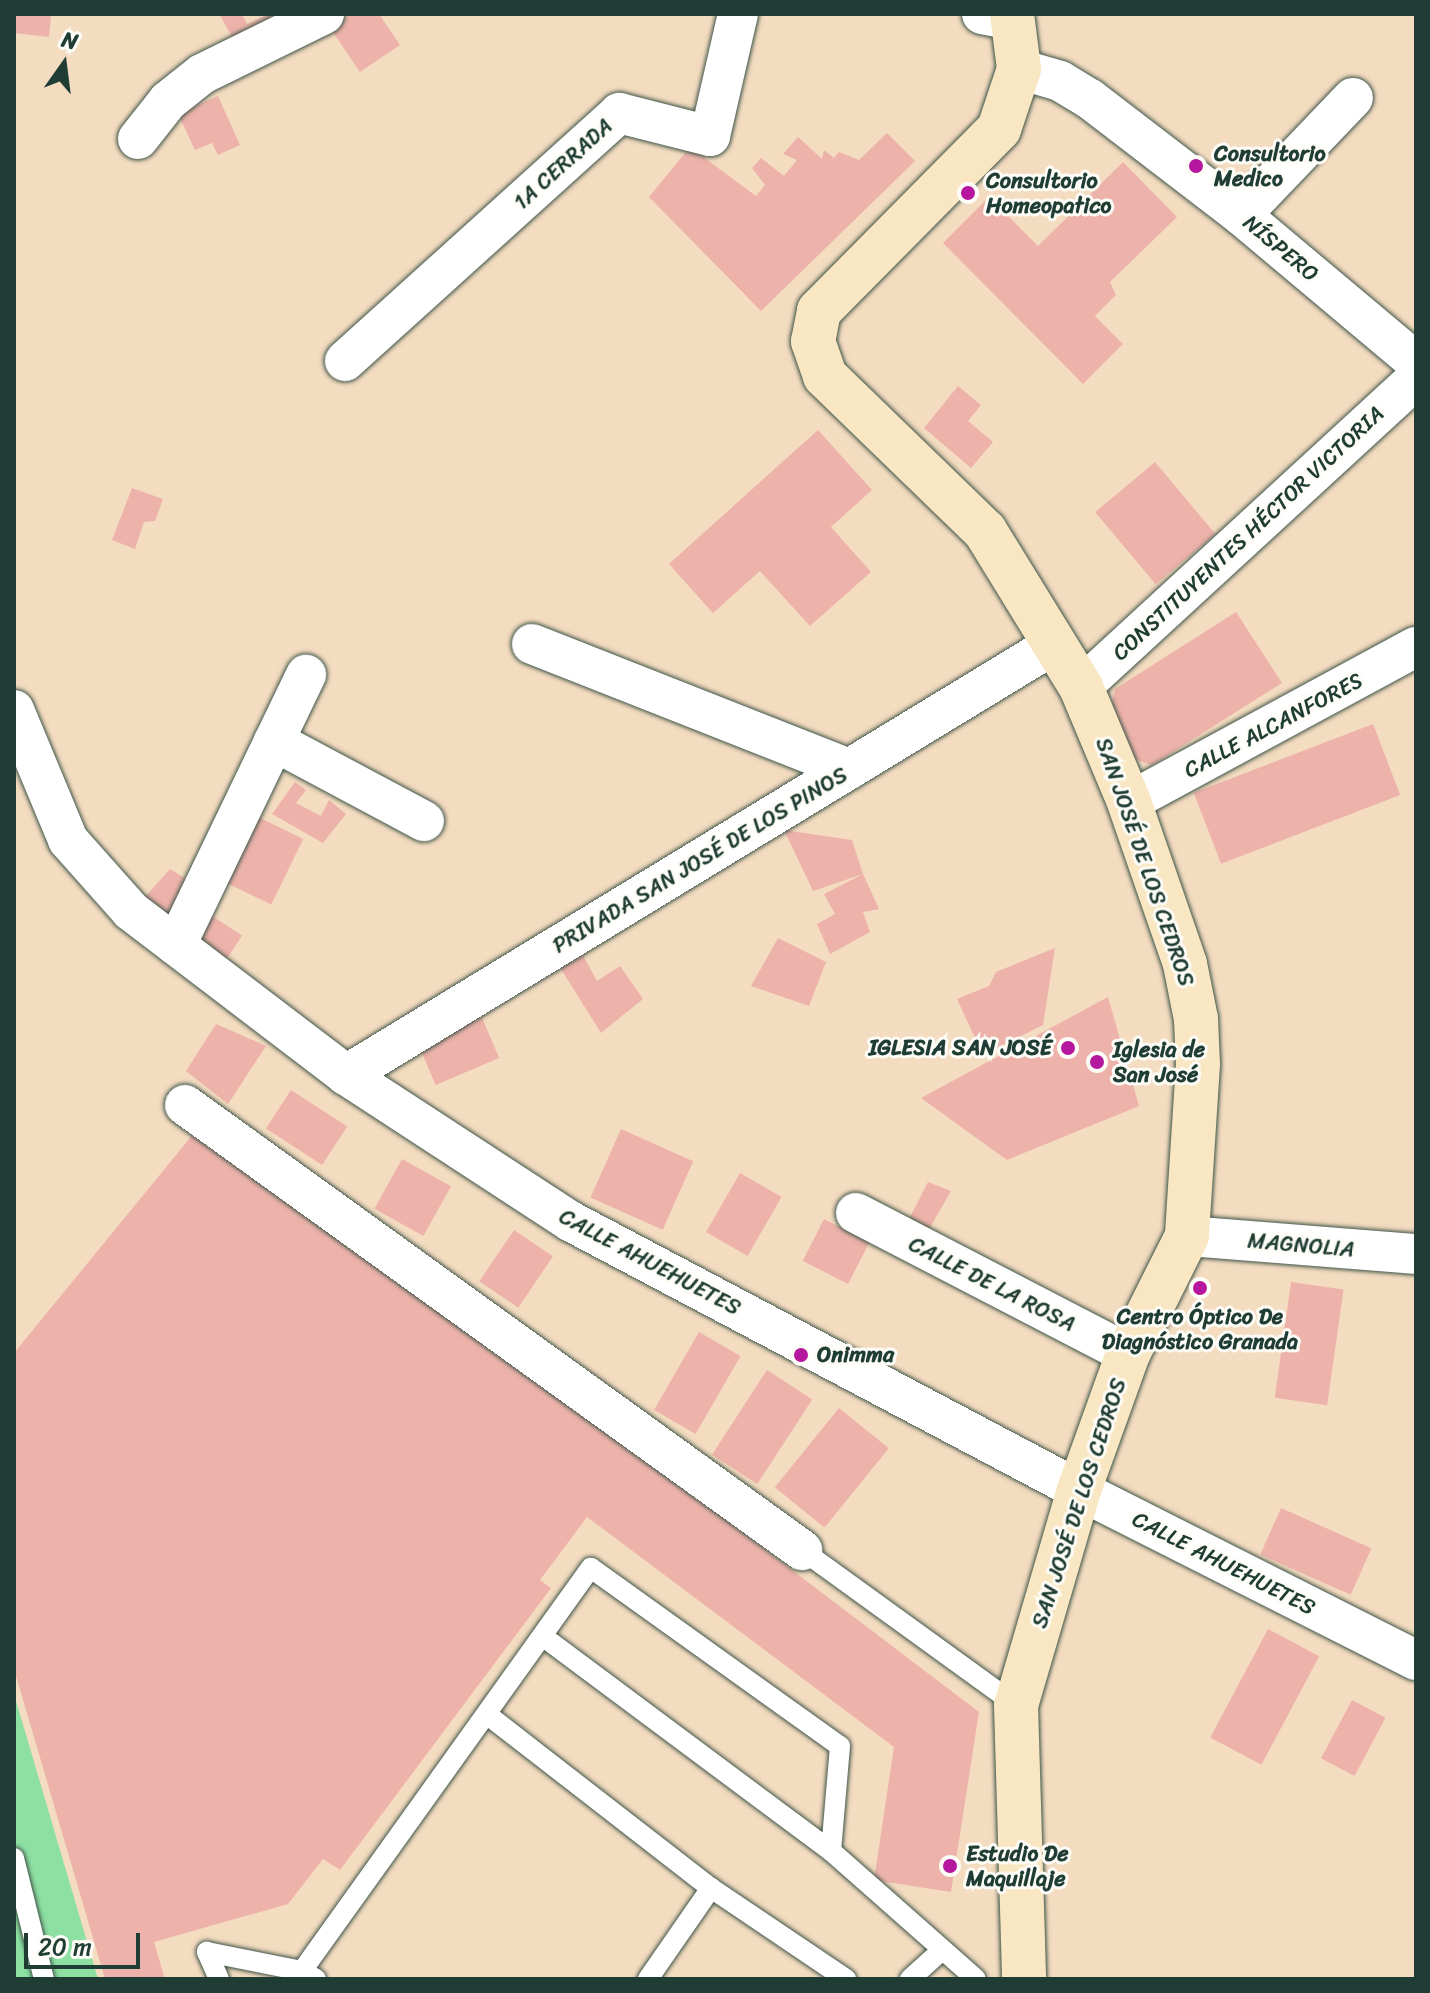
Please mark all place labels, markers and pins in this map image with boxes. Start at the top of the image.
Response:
place label: Consultorio Medico [1214,140,1326,192]
marker: Consultorio Medico [1185,155,1207,177]
place label: Consultorio Homeopatico [986,167,1111,218]
marker: Consultorio Homeopatico [957,182,979,204]
place label: IGLESIA SAN JOSÉ [868,1035,1052,1061]
place label: Iglesia de San José [1113,1036,1205,1088]
marker: IGLESIA SAN JOSÉ [1059,1039,1077,1057]
marker: Iglesia de San José [1088,1053,1106,1071]
marker: Centro Óptico De Diagnóstico Granada [1189,1277,1211,1299]
place label: Centro Óptico De Diagnóstico Granada [1102,1303,1298,1354]
place label: Onimma [817,1342,894,1368]
marker: Onimma [792,1346,810,1364]
place label: Estudio De Maquillaje [966,1840,1068,1892]
marker: Estudio De Maquillaje [941,1857,959,1875]

